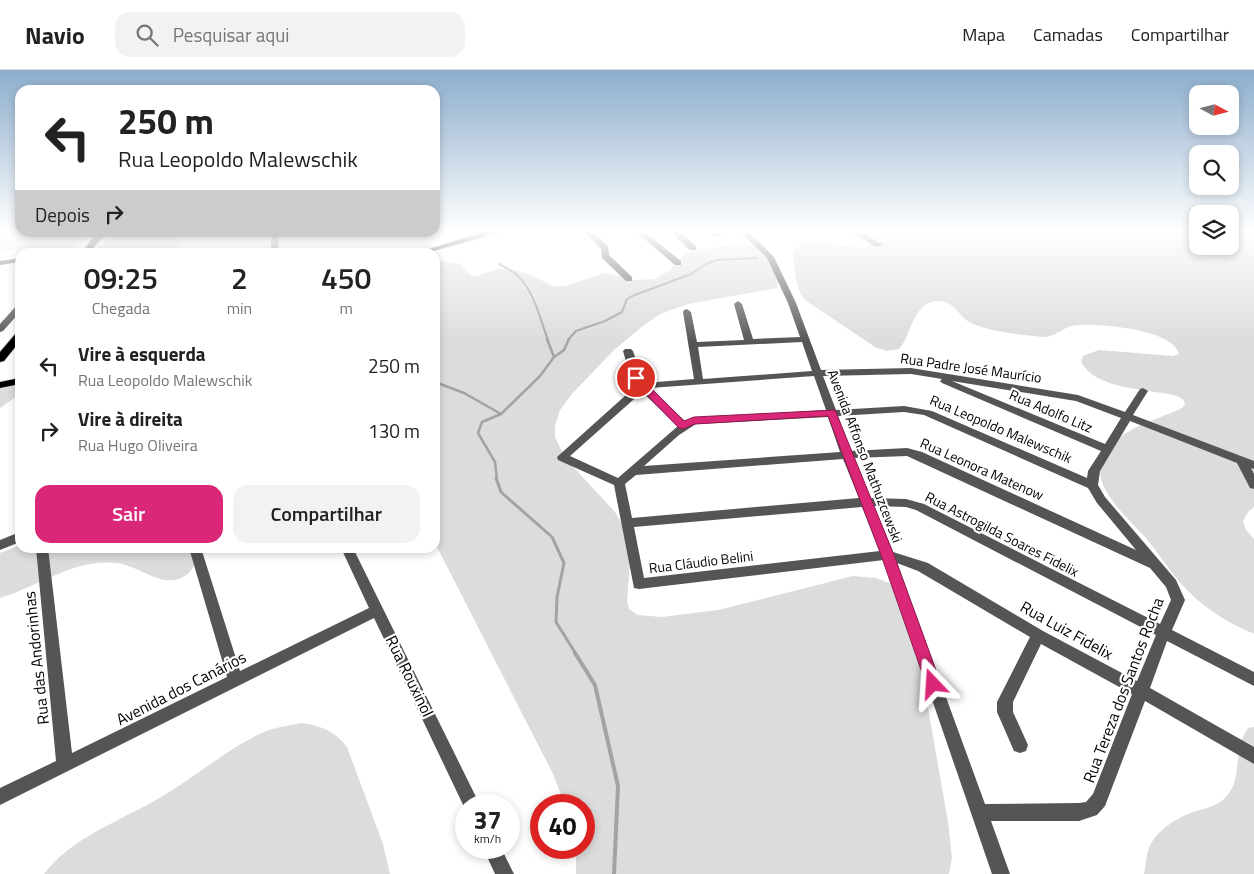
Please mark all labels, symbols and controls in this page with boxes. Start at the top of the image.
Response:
search box [115,12,465,57]
text: Navio [25,17,85,53]
text: Pesquisar aqui [173,20,289,49]
icon: search [133,21,161,49]
text: Mapa [962,21,1005,48]
text: Camadas [1033,21,1103,48]
text: Compartilhar [1131,21,1229,48]
north arrow [1189,85,1239,135]
map controls [1189,85,1239,255]
text: 250 m [118,94,214,148]
icon: left [35,105,100,170]
text: Rua Leopoldo Malewschik [118,142,358,176]
button: search [1189,145,1239,195]
text: Depois [35,200,90,229]
icon: right [100,200,128,228]
button: layers [1189,205,1239,255]
text: 09:25 [84,255,158,301]
text: 2 [231,255,248,301]
text: 450 [321,255,371,301]
text: Chegada [92,296,150,320]
text: min [227,296,252,320]
text: m [339,296,353,320]
text: Vire à esquerda [78,339,206,368]
street label: Rua Padre José Maurício [899,347,1043,388]
text: 250 m [368,351,420,380]
icon: left [35,352,63,380]
pin [615,357,657,399]
icon: arrive [622,364,650,392]
street label: Avenida Affonso Mathuzcewski [823,366,908,545]
text: Rua Leopoldo Malewschik [78,368,252,392]
street label: Rua Adolfo Litz [1006,384,1096,437]
street label: Rua Leopoldo Malewschik [927,389,1076,468]
text: Vire à direita [78,404,183,433]
text: 130 m [368,416,420,445]
icon: right [35,417,63,445]
street label: Rua Leonora Matenow [917,432,1048,505]
text: Rua Hugo Oliveira [78,433,198,457]
button: Sair [35,485,223,543]
button: Compartilhar [233,485,420,543]
street label: Rua Astrogilda Soares Fidelix [922,486,1083,582]
street label: Rua Cláudio Belini [648,545,754,578]
street label: Rua das Andorinhas [17,590,55,726]
street label: Rua Tereza dos Santos Rocha [1076,594,1170,786]
street label: Rua Luiz Fidelix [1016,595,1118,665]
street label: Rua Rouxinol [380,631,440,721]
street label: Avenida dos Canários [112,645,250,731]
position arrow [906,657,958,709]
speed limit sign: 40 [530,794,595,859]
text: 37 [473,801,502,839]
text: km/h [474,829,501,848]

